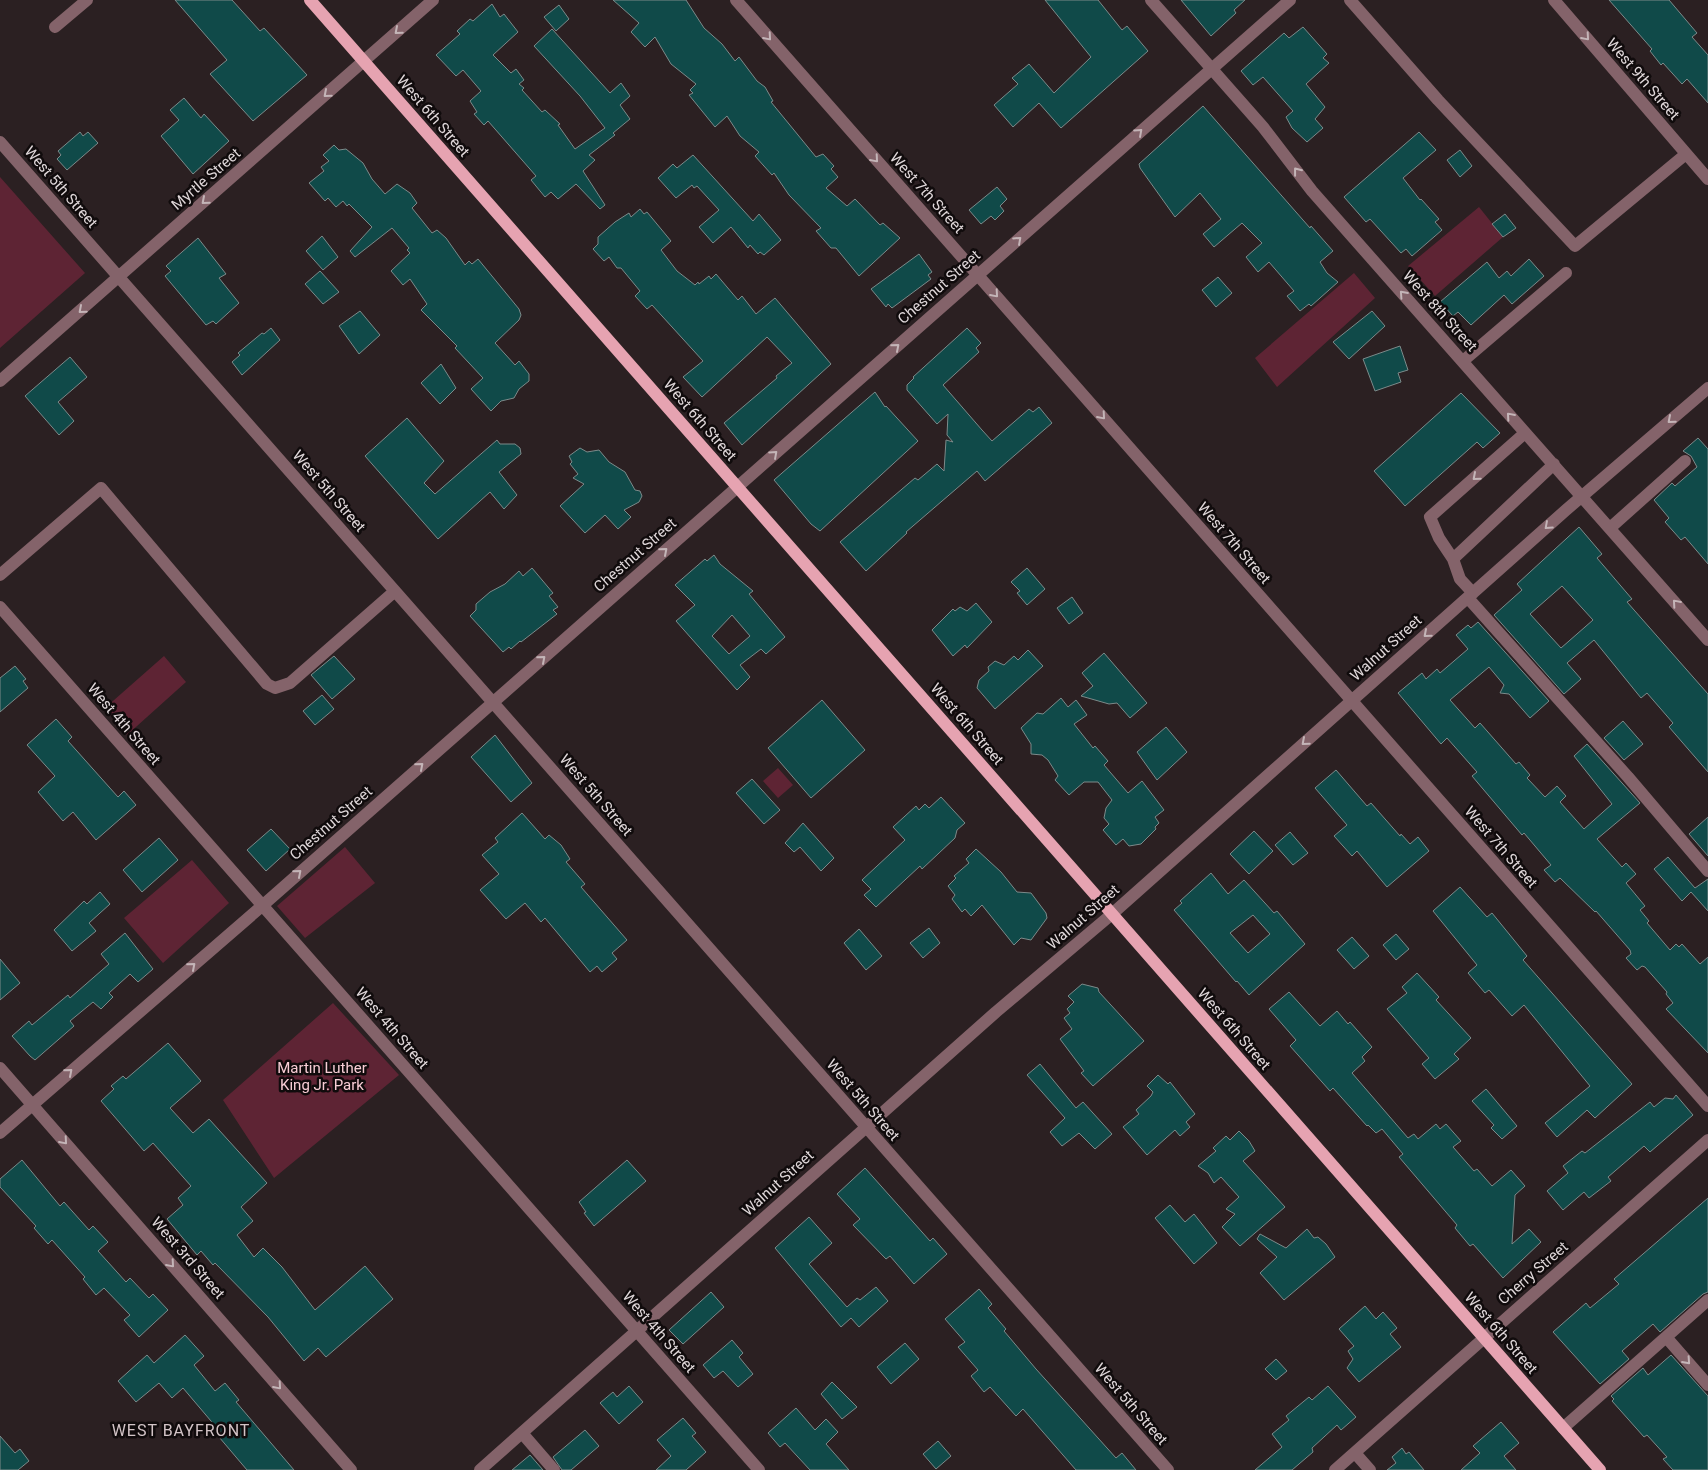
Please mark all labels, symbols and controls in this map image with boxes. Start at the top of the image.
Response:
one-way arrow [395,25,404,34]
one-way arrow [763,31,772,40]
one-way arrow [1580,31,1588,40]
street label: West 9th Street [1603,34,1683,124]
street label: West 6th Street [393,71,473,161]
one-way arrow [323,88,332,97]
one-way arrow [1134,129,1143,138]
street label: West 5th Street [21,142,101,232]
street label: Myrtle Street [168,144,244,214]
street label: West 7th Street [886,149,968,237]
one-way arrow [869,154,878,163]
one-way arrow [1294,168,1302,177]
one-way arrow [201,195,210,204]
one-way arrow [1012,236,1021,245]
street label: Chestnut Street [894,246,984,328]
street label: West 8th Street [1399,267,1481,355]
one-way arrow [989,288,997,297]
one-way arrow [1400,290,1409,299]
one-way arrow [78,304,87,313]
one-way arrow [890,343,899,352]
street label: West 6th Street [660,375,740,465]
one-way arrow [1096,411,1105,420]
one-way arrow [1507,412,1516,421]
one-way arrow [1668,414,1677,423]
street label: West 5th Street [289,446,369,536]
one-way arrow [769,451,778,460]
one-way arrow [1472,471,1481,480]
street label: West 7th Street [1194,498,1274,588]
street label: Chestnut Street [590,514,680,596]
one-way arrow [1545,520,1554,529]
one-way arrow [659,548,668,557]
one-way arrow [1673,600,1682,609]
street label: Walnut Street [1347,611,1425,685]
one-way arrow [1423,628,1432,637]
one-way arrow [537,655,546,664]
street label: West 4th Street [84,679,164,769]
street label: West 6th Street [927,679,1007,769]
one-way arrow [1302,736,1311,745]
street label: West 5th Street [556,750,636,840]
one-way arrow [415,763,424,772]
street label: Chestnut Street [286,782,376,864]
street label: West 7th Street [1461,802,1541,892]
one-way arrow [293,870,302,879]
street label: Walnut Street [1043,881,1123,953]
one-way arrow [186,963,195,972]
street label: West 4th Street [352,983,432,1073]
street label: West 6th Street [1194,984,1274,1074]
street label: West 5th Street [823,1055,903,1145]
park label: Martin Luther King Jr. Park [277,1059,367,1094]
one-way arrow [64,1069,73,1078]
one-way arrow [59,1136,68,1145]
street label: Walnut Street [739,1146,817,1220]
street label: West 3rd Street [148,1213,228,1303]
street label: Cherry Street [1494,1238,1572,1308]
one-way arrow [165,1258,174,1267]
street label: West 4th Street [619,1287,699,1377]
street label: West 6th Street [1461,1288,1541,1378]
one-way arrow [1681,1355,1690,1364]
street label: West 5th Street [1091,1359,1171,1449]
one-way arrow [272,1381,281,1390]
district label: WEST BAYFRONT [112,1421,250,1440]

